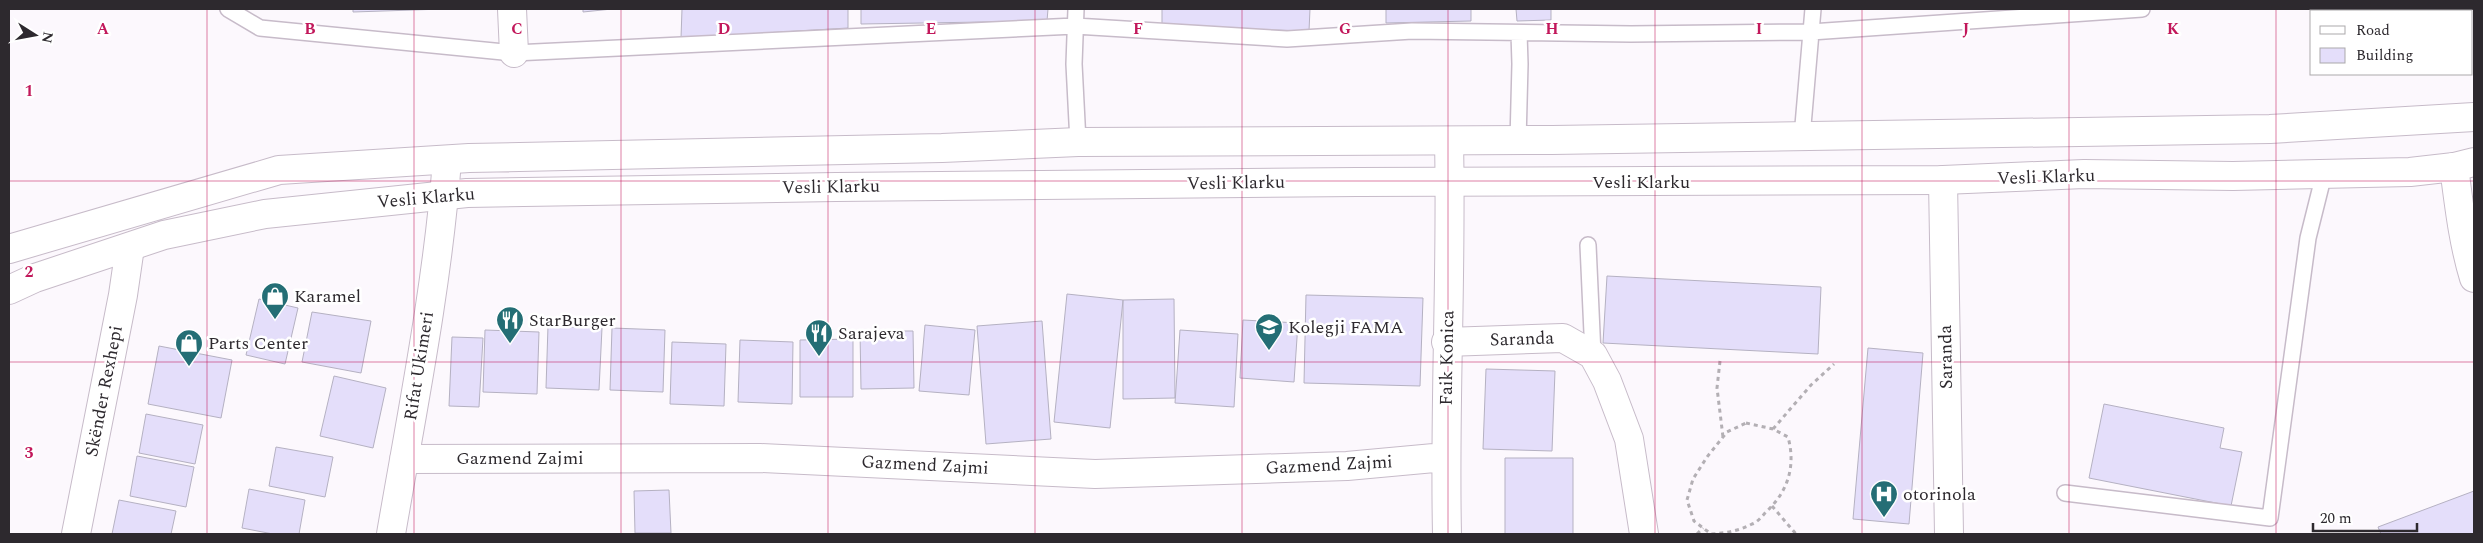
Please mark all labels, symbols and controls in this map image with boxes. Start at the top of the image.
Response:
north arrow [10,10,60,60]
legend [2310,10,2473,75]
text: A [97,17,110,41]
text: B [304,17,316,41]
text: C [511,17,523,41]
text: D [718,17,731,41]
text: E [926,17,936,41]
text: F [1133,17,1143,41]
text: G [1339,17,1351,41]
text: H [1545,17,1559,41]
text: I [1756,17,1762,41]
text: J [1963,17,1970,41]
text: K [2167,17,2180,41]
text: Road [2356,19,2390,42]
text: N [36,30,59,45]
text: Building [2356,44,2413,67]
text: 1 [25,79,33,103]
street label: Vesli Klarku [1996,162,2096,192]
street label: Vesli Klarku [1187,169,1285,197]
street label: Vesli Klarku [1592,169,1690,196]
street label: Vesli Klarku [782,173,880,201]
street label: Vesli Klarku [376,180,476,216]
text: 2 [25,260,34,284]
shop icon: Karamel [260,281,290,320]
place label: Karamel [294,283,361,310]
restaurant icon: StarBurger [495,305,525,344]
place label: StarBurger [529,307,616,334]
street label: Rifat Ukimeri [397,310,441,422]
street label: Faik Konica [1433,310,1461,406]
school or university icon: Kolegji FAMA [1254,312,1284,351]
place label: Kolegji FAMA [1288,314,1404,341]
restaurant icon: Sarajeva [804,318,834,357]
place label: Sarajeva [838,320,905,347]
street label: Skënder Rexhepi [78,323,130,459]
street label: Saranda [1489,324,1555,354]
street label: Saranda [1932,324,1960,389]
shop icon: Parts Center [174,328,204,367]
place label: Parts Center [208,330,308,357]
text: 3 [25,441,34,465]
street label: Gazmend Zajmi [456,445,584,472]
street label: Gazmend Zajmi [861,448,989,482]
street label: Gazmend Zajmi [1265,448,1393,482]
hospital icon: otorinola [1869,479,1899,518]
place label: otorinola [1903,481,1976,508]
scale bar [2313,500,2417,532]
text: 20 m [2320,507,2352,530]

